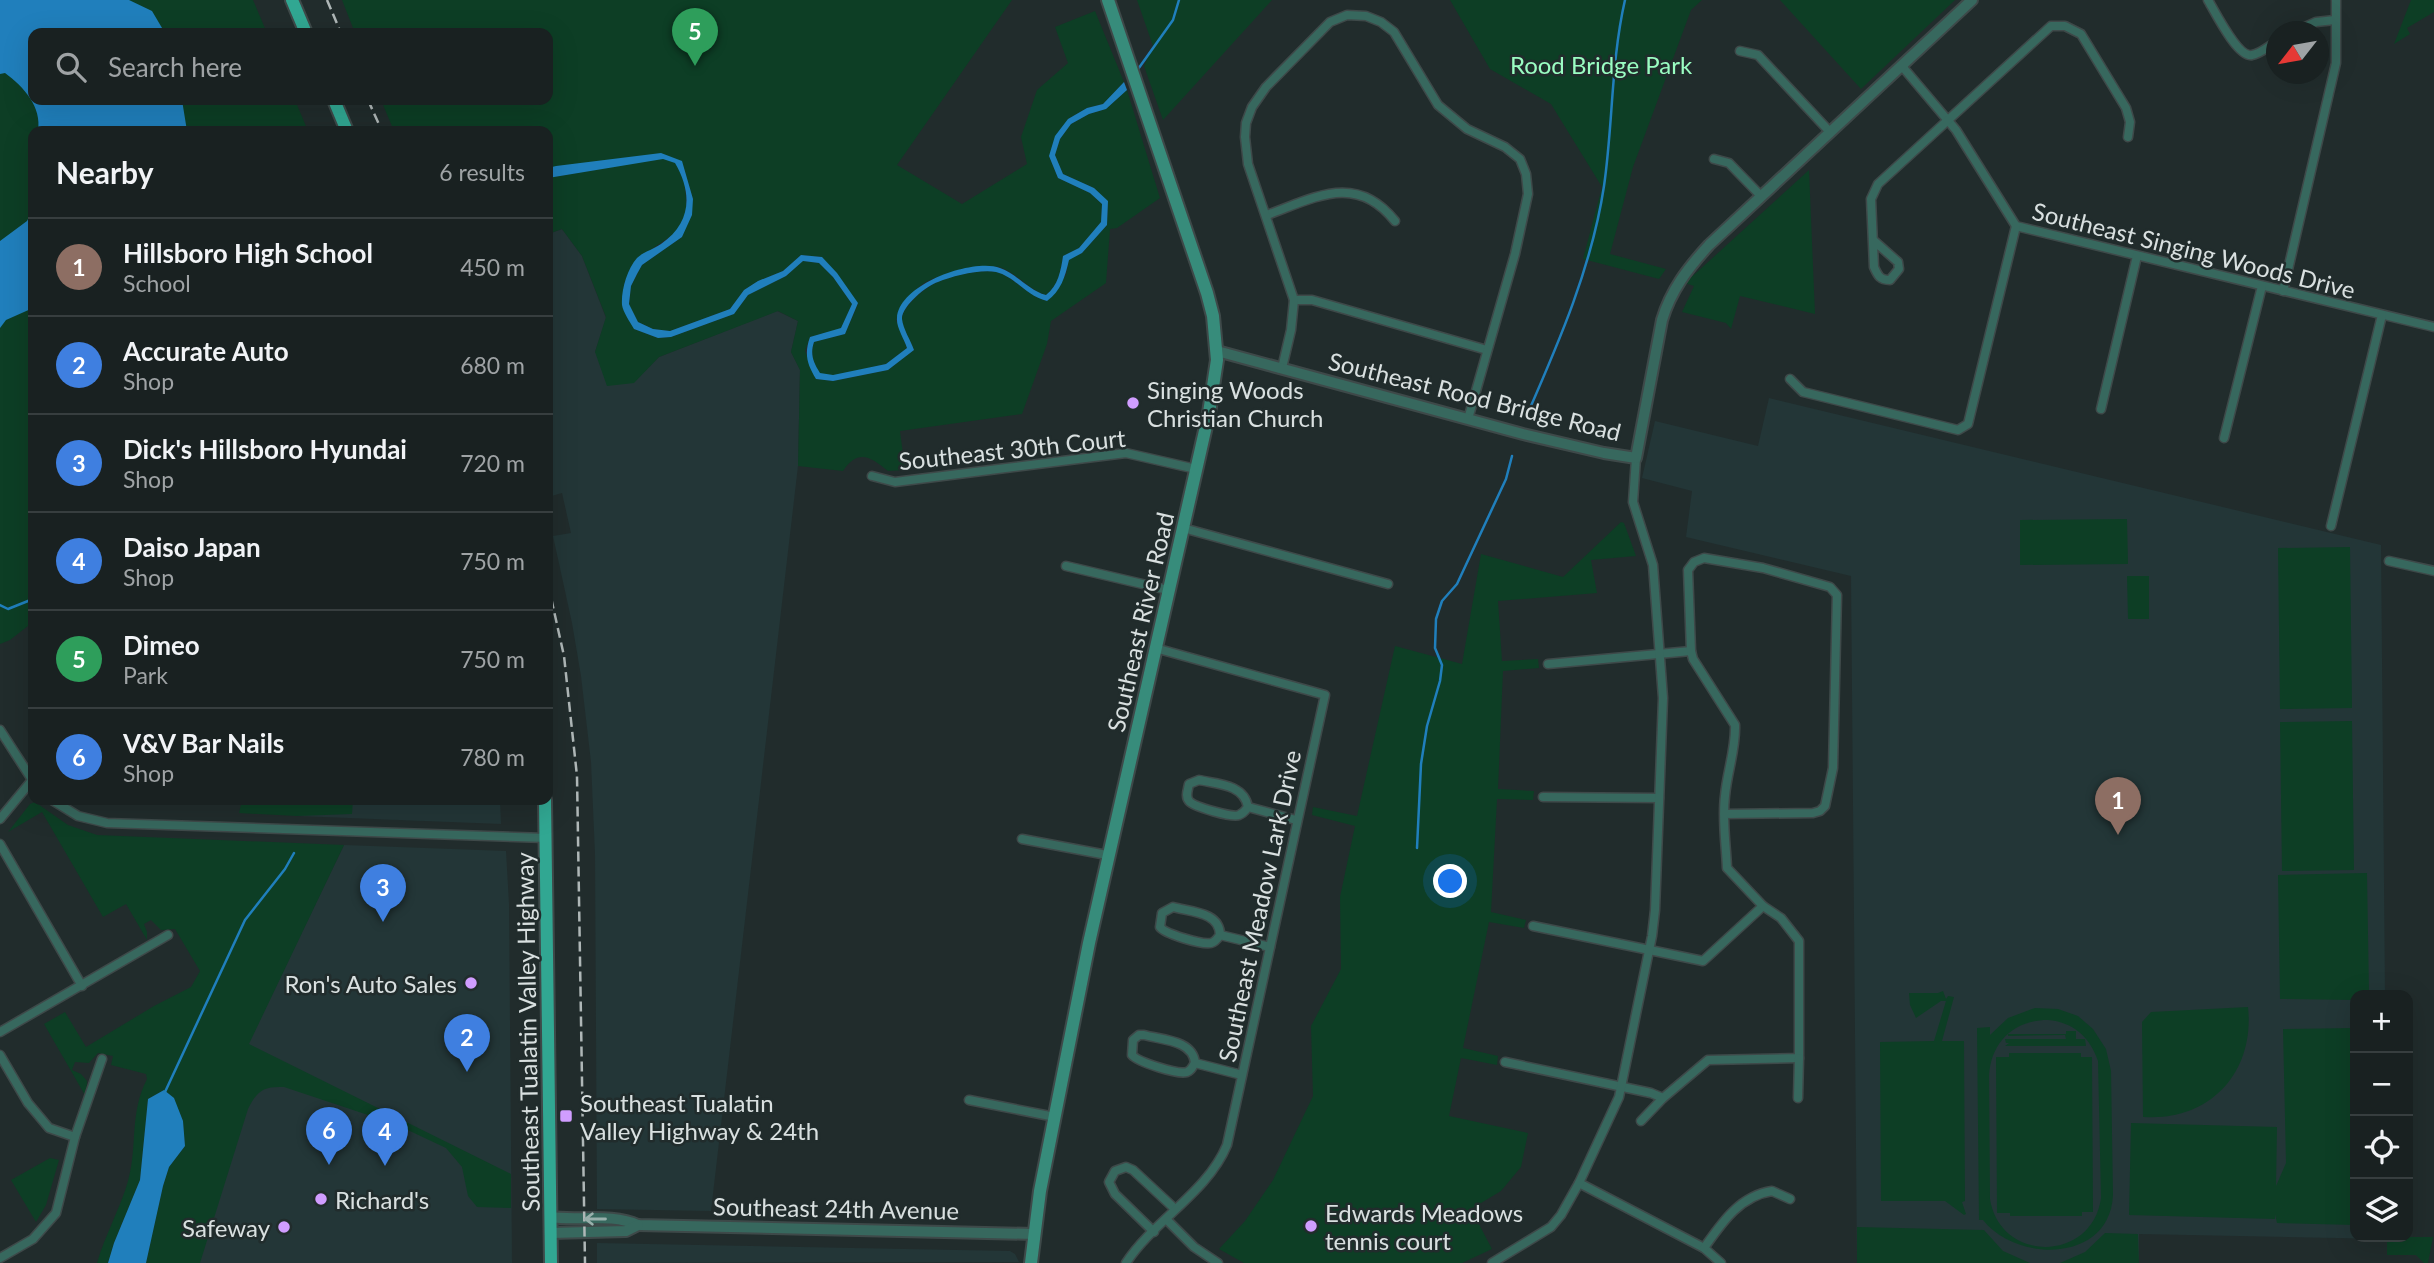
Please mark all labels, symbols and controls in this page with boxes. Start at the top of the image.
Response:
pin: 5 [672,8,718,66]
north arrow [2266,21,2329,84]
search box [28,28,553,105]
icon: search [52,48,90,86]
park label: Rood Bridge Park [1510,50,1693,79]
text: Search here [108,51,242,83]
text: Nearby [56,154,154,190]
text: 6 results [439,158,525,186]
street label: Southeast Singing Woods Drive [2030,196,2358,304]
text: Hillsboro High School [123,237,373,269]
text: 1 [72,253,86,281]
text: 450 m [460,253,525,281]
text: School [123,269,191,297]
text: Accurate Auto [123,335,289,367]
street label: Southeast Rood Bridge Road [1326,346,1624,446]
text: 2 [72,351,86,379]
text: 680 m [460,351,525,379]
text: Shop [123,367,174,395]
place label: Singing Woods Christian Church [1147,375,1323,432]
marker: Singing Woods Christian Church [1125,395,1141,411]
street label: Southeast 30th Court [897,423,1127,475]
text: Dick's Hillsboro Hyundai [123,433,407,465]
text: 3 [72,449,86,477]
text: 720 m [460,449,525,477]
text: Shop [123,465,174,493]
street label: Southeast River Road [1101,509,1179,735]
text: Daiso Japan [123,531,261,563]
text: 4 [72,547,86,575]
text: 750 m [460,547,525,575]
text: Shop [123,563,174,591]
text: Dimeo [123,629,200,661]
text: 5 [72,645,86,673]
text: 750 m [460,645,525,673]
text: Park [123,661,168,689]
text: V&V Bar Nails [123,727,284,759]
text: 6 [72,743,86,771]
text: 780 m [460,743,525,771]
street label: Southeast Meadow Lark Drive [1212,747,1306,1065]
text: Shop [123,759,174,787]
pin: 1 [2095,777,2141,835]
street label: Southeast Tualatin Valley Highway [509,852,545,1212]
pin: 3 [360,864,406,922]
your location [1433,864,1467,898]
place label: Ron's Auto Sales [284,969,457,998]
marker: Ron's Auto Sales [463,975,479,991]
map controls [2350,990,2413,1242]
button: + [2350,990,2413,1053]
pin: 2 [444,1014,490,1072]
button: − [2350,1053,2413,1116]
place label: Southeast Tualatin Valley Highway & 24th [580,1088,819,1145]
pin: 6 [306,1107,352,1165]
pin: 4 [362,1108,408,1166]
marker: Southeast Tualatin Valley Highway & 24th [558,1108,574,1124]
button: locate [2350,1116,2413,1179]
button: layers [2350,1179,2413,1242]
place label: Richard's [335,1185,429,1214]
marker: Richard's [313,1191,329,1207]
street label: Southeast 24th Avenue [713,1191,959,1225]
place label: Edwards Meadows tennis court [1325,1198,1523,1255]
one-way arrow [583,1212,606,1226]
place label: Safeway [182,1213,271,1242]
marker: Edwards Meadows tennis court [1303,1218,1319,1234]
marker: Safeway [276,1219,292,1235]

